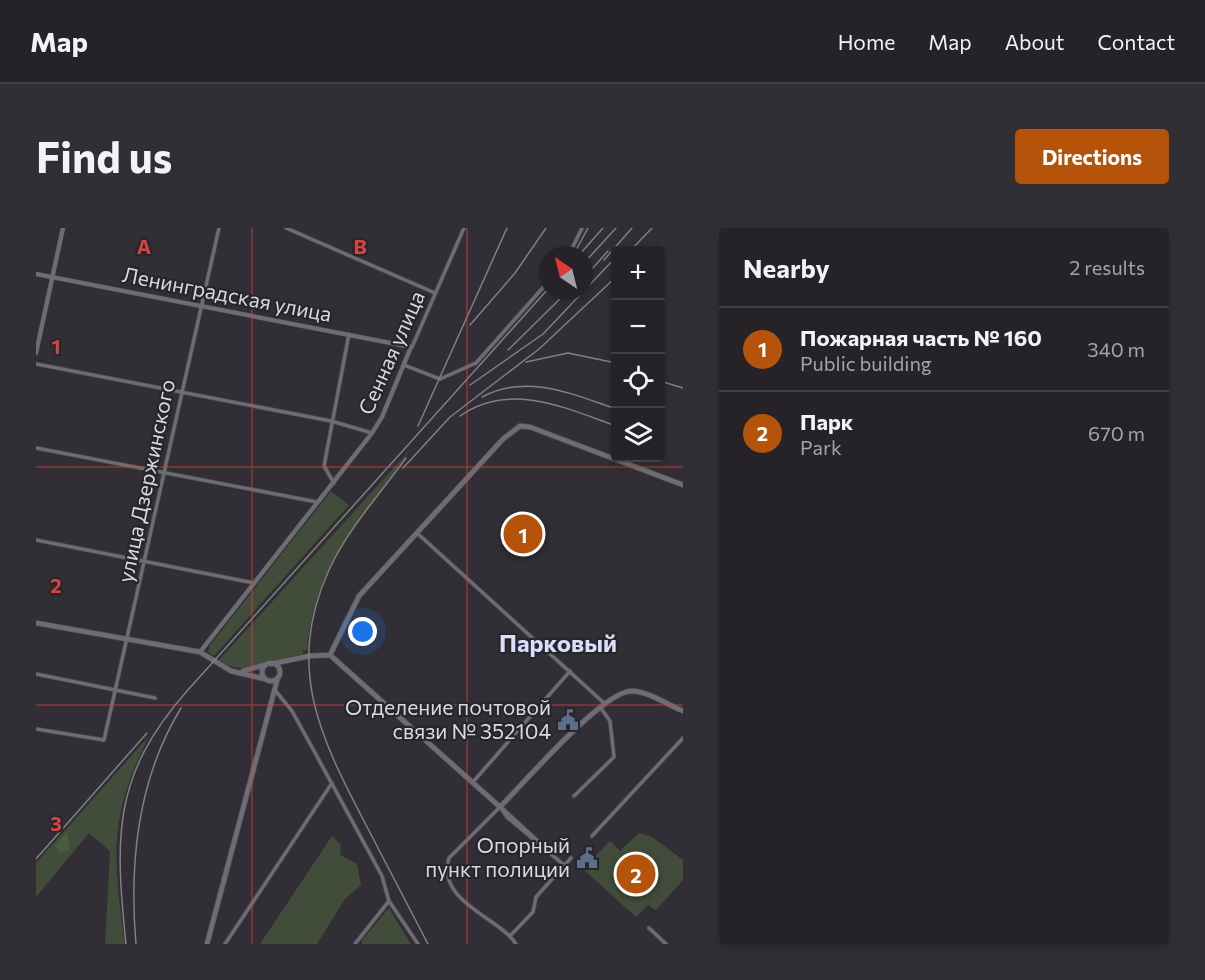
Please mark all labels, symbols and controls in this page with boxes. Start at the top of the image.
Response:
text: Map [30,24,88,58]
text: Home [838,29,895,54]
text: Map [928,29,972,54]
text: About [1005,29,1064,54]
text: Contact [1097,29,1175,54]
button: Directions [1015,129,1169,184]
text: Find us [36,130,172,182]
text: A [137,234,151,258]
text: B [353,234,367,258]
north arrow [539,246,593,300]
map controls [611,246,665,462]
button: + [611,246,665,300]
text: Nearby [743,252,830,283]
text: 2 results [1069,255,1145,279]
street label: Ленинградская улица [121,261,334,326]
street label: Сенная улица [352,287,429,418]
button: − [611,300,665,354]
text: Пожарная часть № 160 [800,324,1042,351]
text: 1 [51,334,61,358]
text: 1 [758,337,767,361]
text: 340 m [1087,337,1145,361]
text: Public building [800,351,932,375]
button: locate [611,354,665,408]
street label: улица Дзержинского [112,377,179,585]
button: layers [611,408,665,462]
text: Парк [800,408,853,435]
text: 2 [757,421,768,445]
text: 670 m [1088,421,1145,445]
text: Park [800,435,842,459]
pin: 1 [504,512,542,556]
text: 2 [50,573,62,597]
your location [348,617,377,646]
district label: Парковый [499,628,617,657]
place label: Отделение почтовой связи № 352104 [345,694,551,743]
public building icon: Отделение почтовой связи № 352104 [556,708,580,732]
text: 3 [50,811,62,835]
place label: Опорный пункт полиции [425,832,570,881]
public building icon: Опорный пункт полиции [575,846,599,870]
pin: 2 [616,852,656,896]

